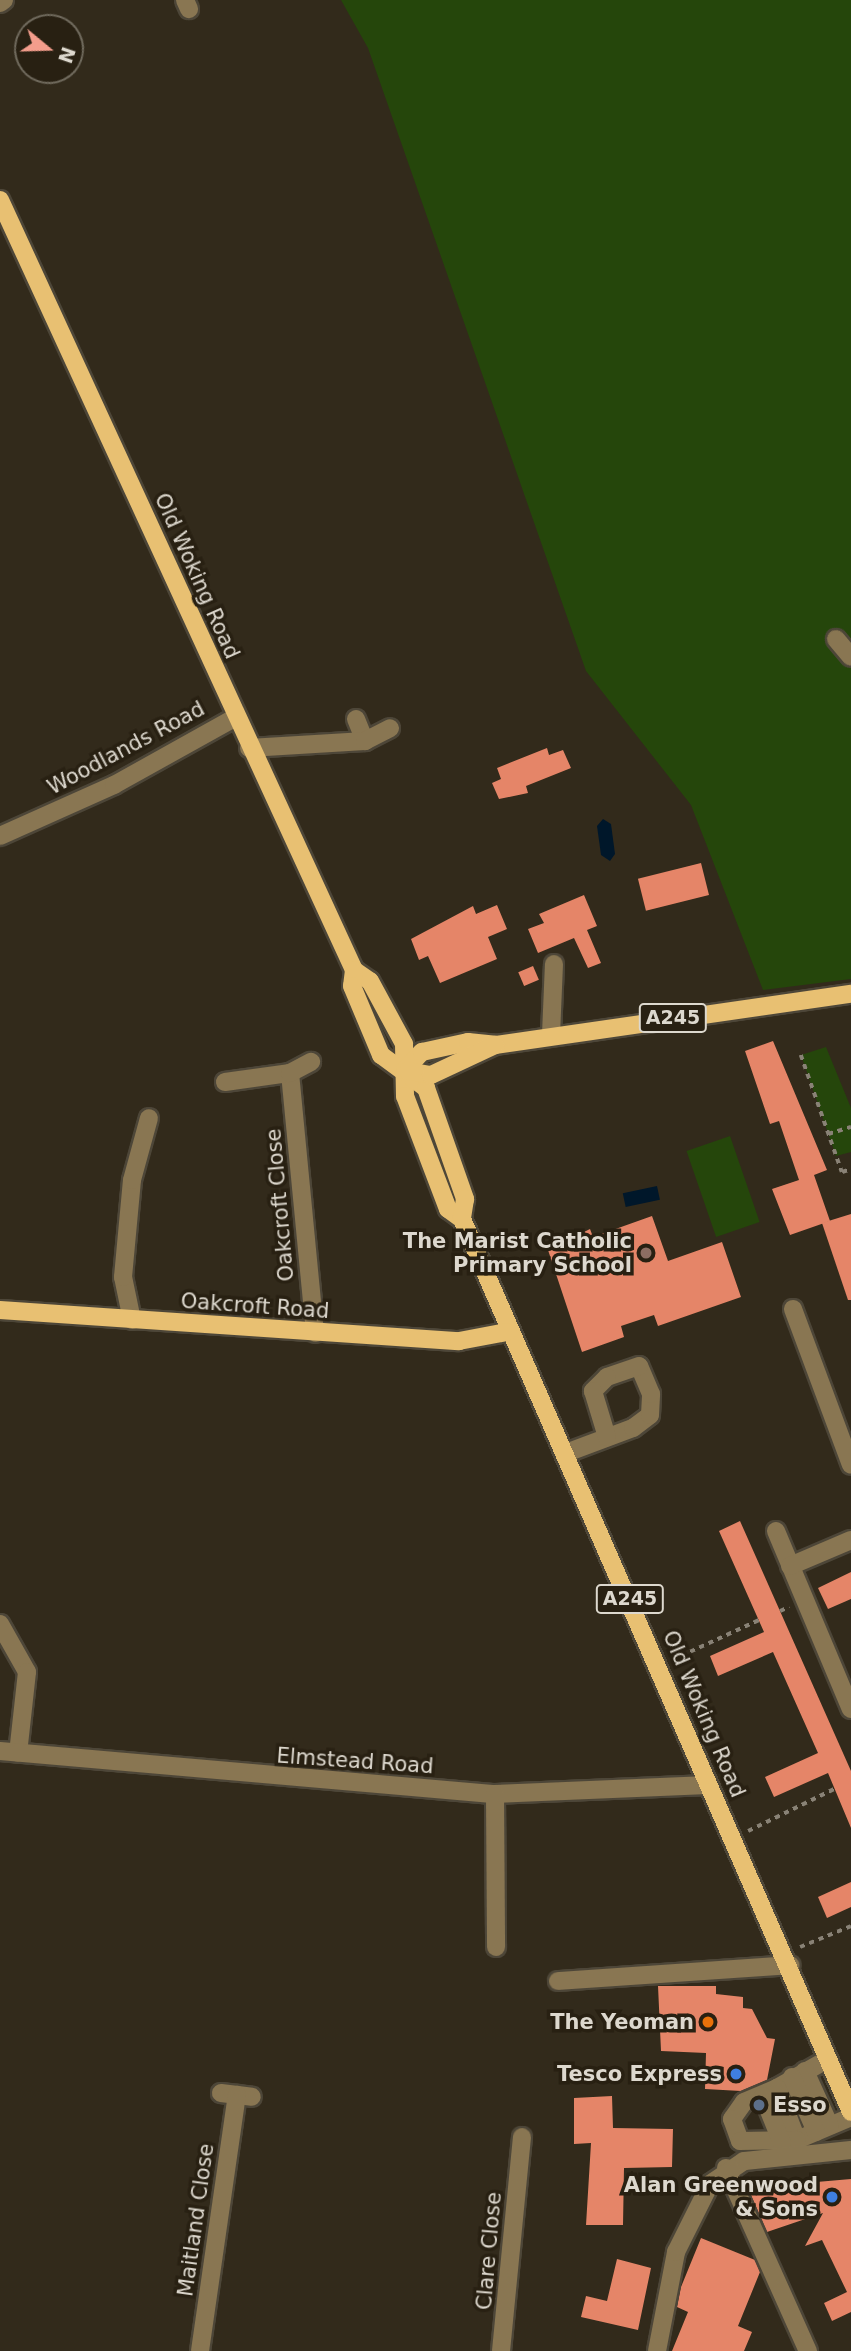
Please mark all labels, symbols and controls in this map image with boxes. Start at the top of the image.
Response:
north arrow [14,14,84,84]
text: N [54,44,80,66]
street label: Old Woking Road [149,489,245,663]
street label: Woodlands Road [43,696,209,800]
road number: A245 [638,1002,708,1034]
street label: Oakcroft Close [261,1128,299,1282]
place label: The Marist Catholic Primary School [403,1228,632,1278]
marker: The Marist Catholic Primary School [638,1245,654,1261]
street label: Oakcroft Road [180,1288,330,1324]
road number: A245 [595,1583,665,1614]
street label: Old Woking Road [657,1627,751,1801]
street label: Elmstead Road [276,1743,434,1779]
place label: The Yeoman [550,2009,694,2035]
marker: The Yeoman [700,2014,716,2030]
place label: Tesco Express [557,2061,722,2087]
marker: Tesco Express [728,2066,744,2082]
place label: Esso [773,2092,827,2118]
marker: Esso [751,2097,767,2113]
street label: Maitland Close [173,2142,219,2298]
place label: Alan Greenwood & Sons [624,2172,818,2222]
marker: Alan Greenwood & Sons [824,2189,840,2205]
street label: Clare Close [471,2191,507,2311]

